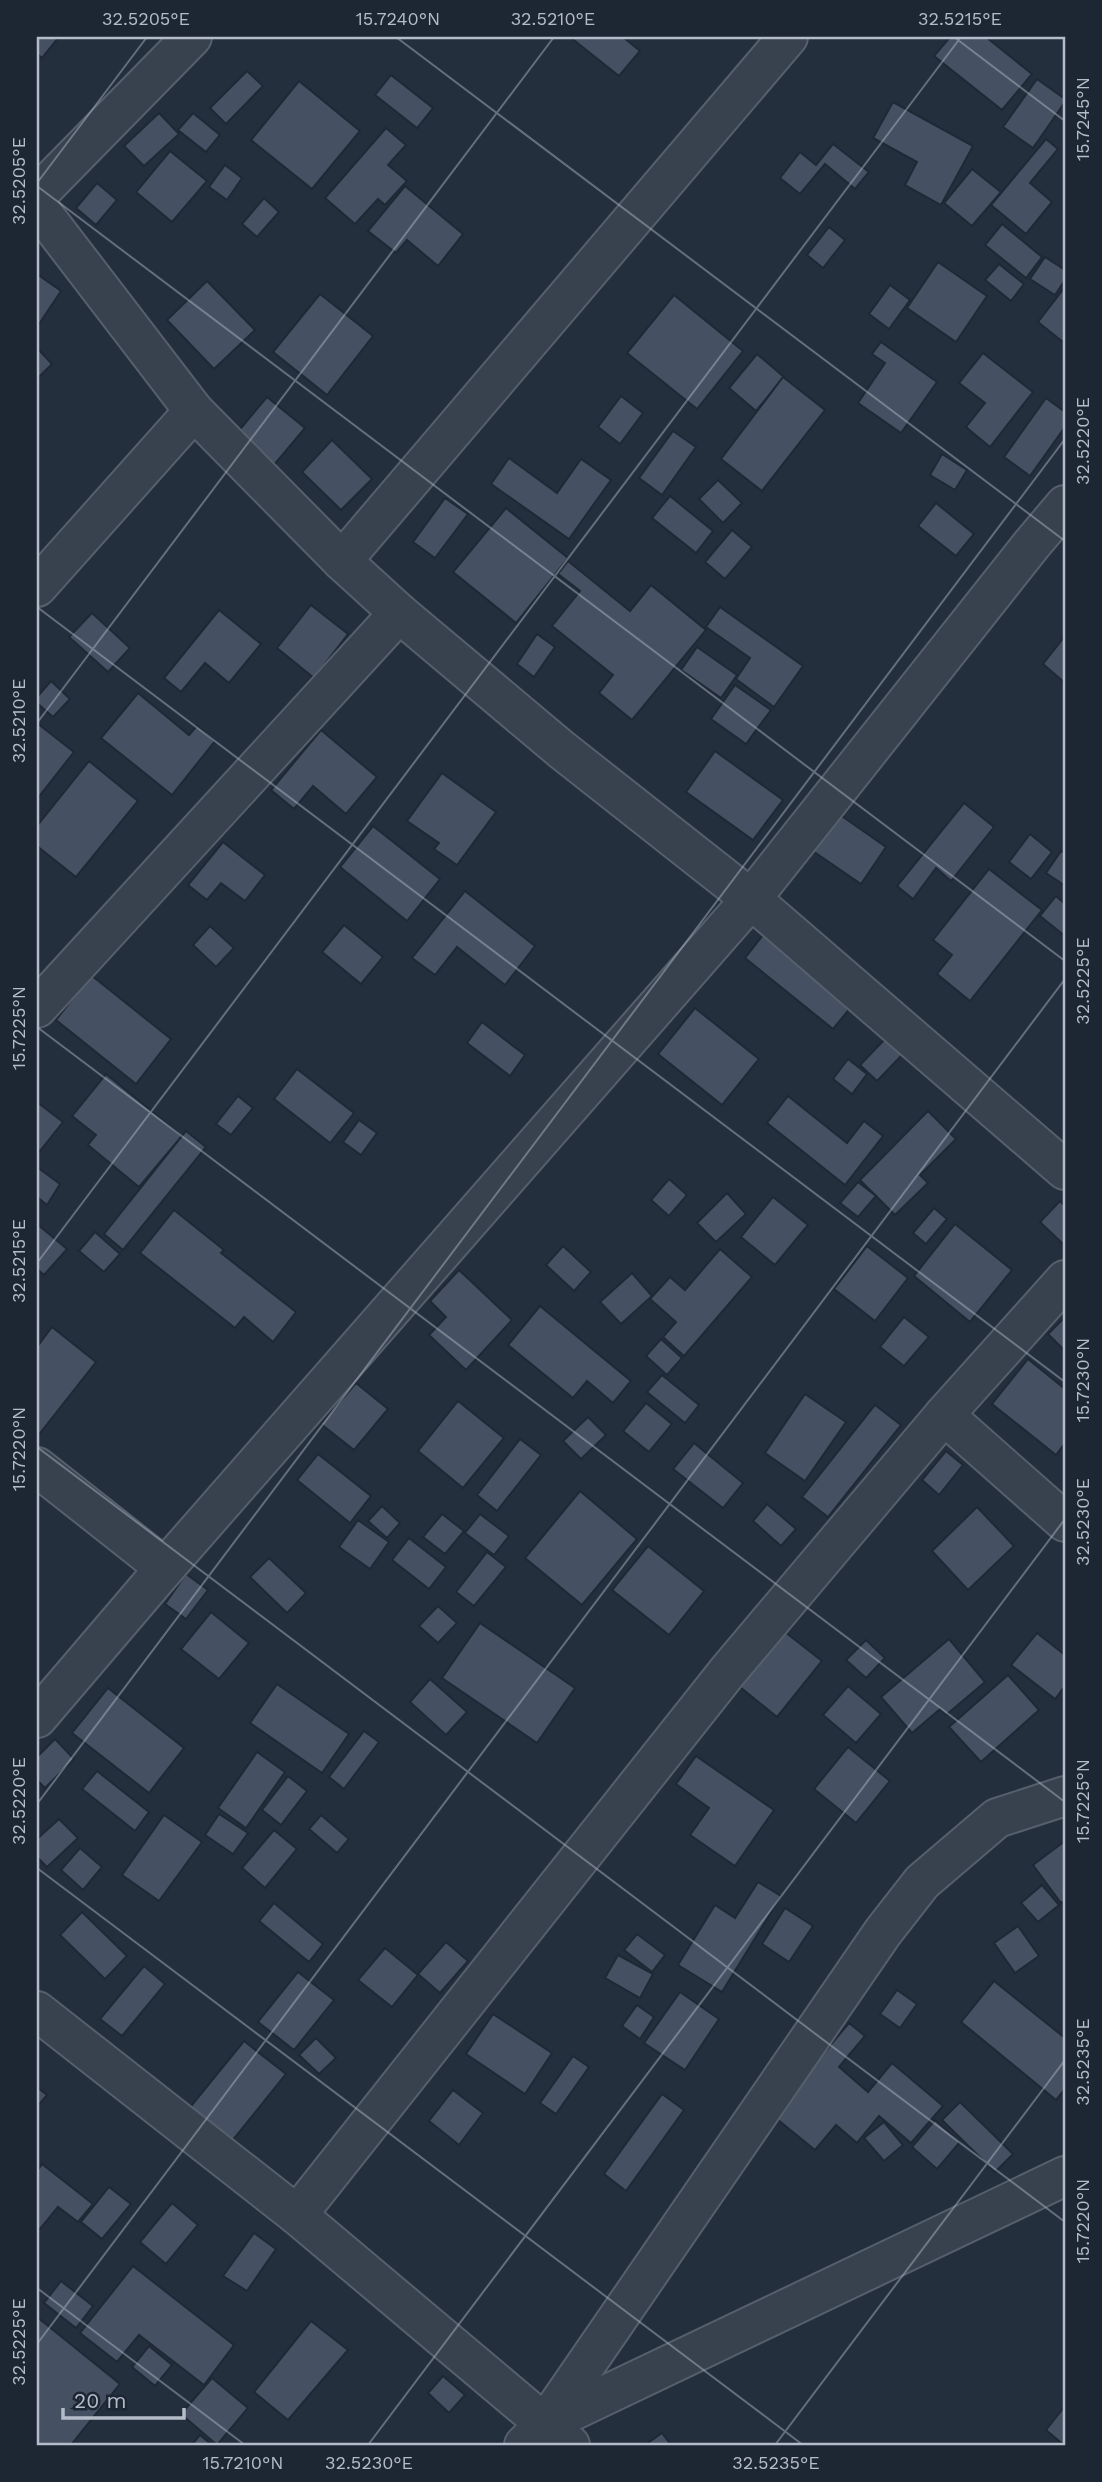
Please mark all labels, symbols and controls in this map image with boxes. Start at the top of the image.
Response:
text: 32.5205°E [102,8,190,29]
text: 15.7240°N [356,8,440,29]
text: 32.5210°E [511,8,595,29]
text: 32.5215°E [918,8,1002,29]
text: 15.7245°N [1072,77,1093,161]
text: 32.5205°E [8,137,29,225]
text: 32.5220°E [1072,397,1093,485]
text: 32.5210°E [8,679,29,763]
text: 32.5225°E [1072,937,1093,1025]
text: 15.7225°N [8,986,29,1070]
text: 32.5215°E [8,1219,29,1303]
text: 15.7230°N [1072,1338,1093,1422]
text: 15.7220°N [8,1407,29,1491]
text: 32.5230°E [1072,1478,1093,1566]
text: 32.5220°E [8,1757,29,1845]
text: 15.7225°N [1072,1759,1093,1843]
text: 32.5235°E [1072,2018,1093,2106]
text: 15.7220°N [1072,2179,1093,2263]
text: 32.5225°E [8,2298,29,2386]
scale bar [63,2377,184,2421]
text: 20 m [74,2388,126,2413]
text: 15.7210°N [202,2452,284,2473]
text: 32.5230°E [325,2452,413,2473]
text: 32.5235°E [732,2452,820,2473]

